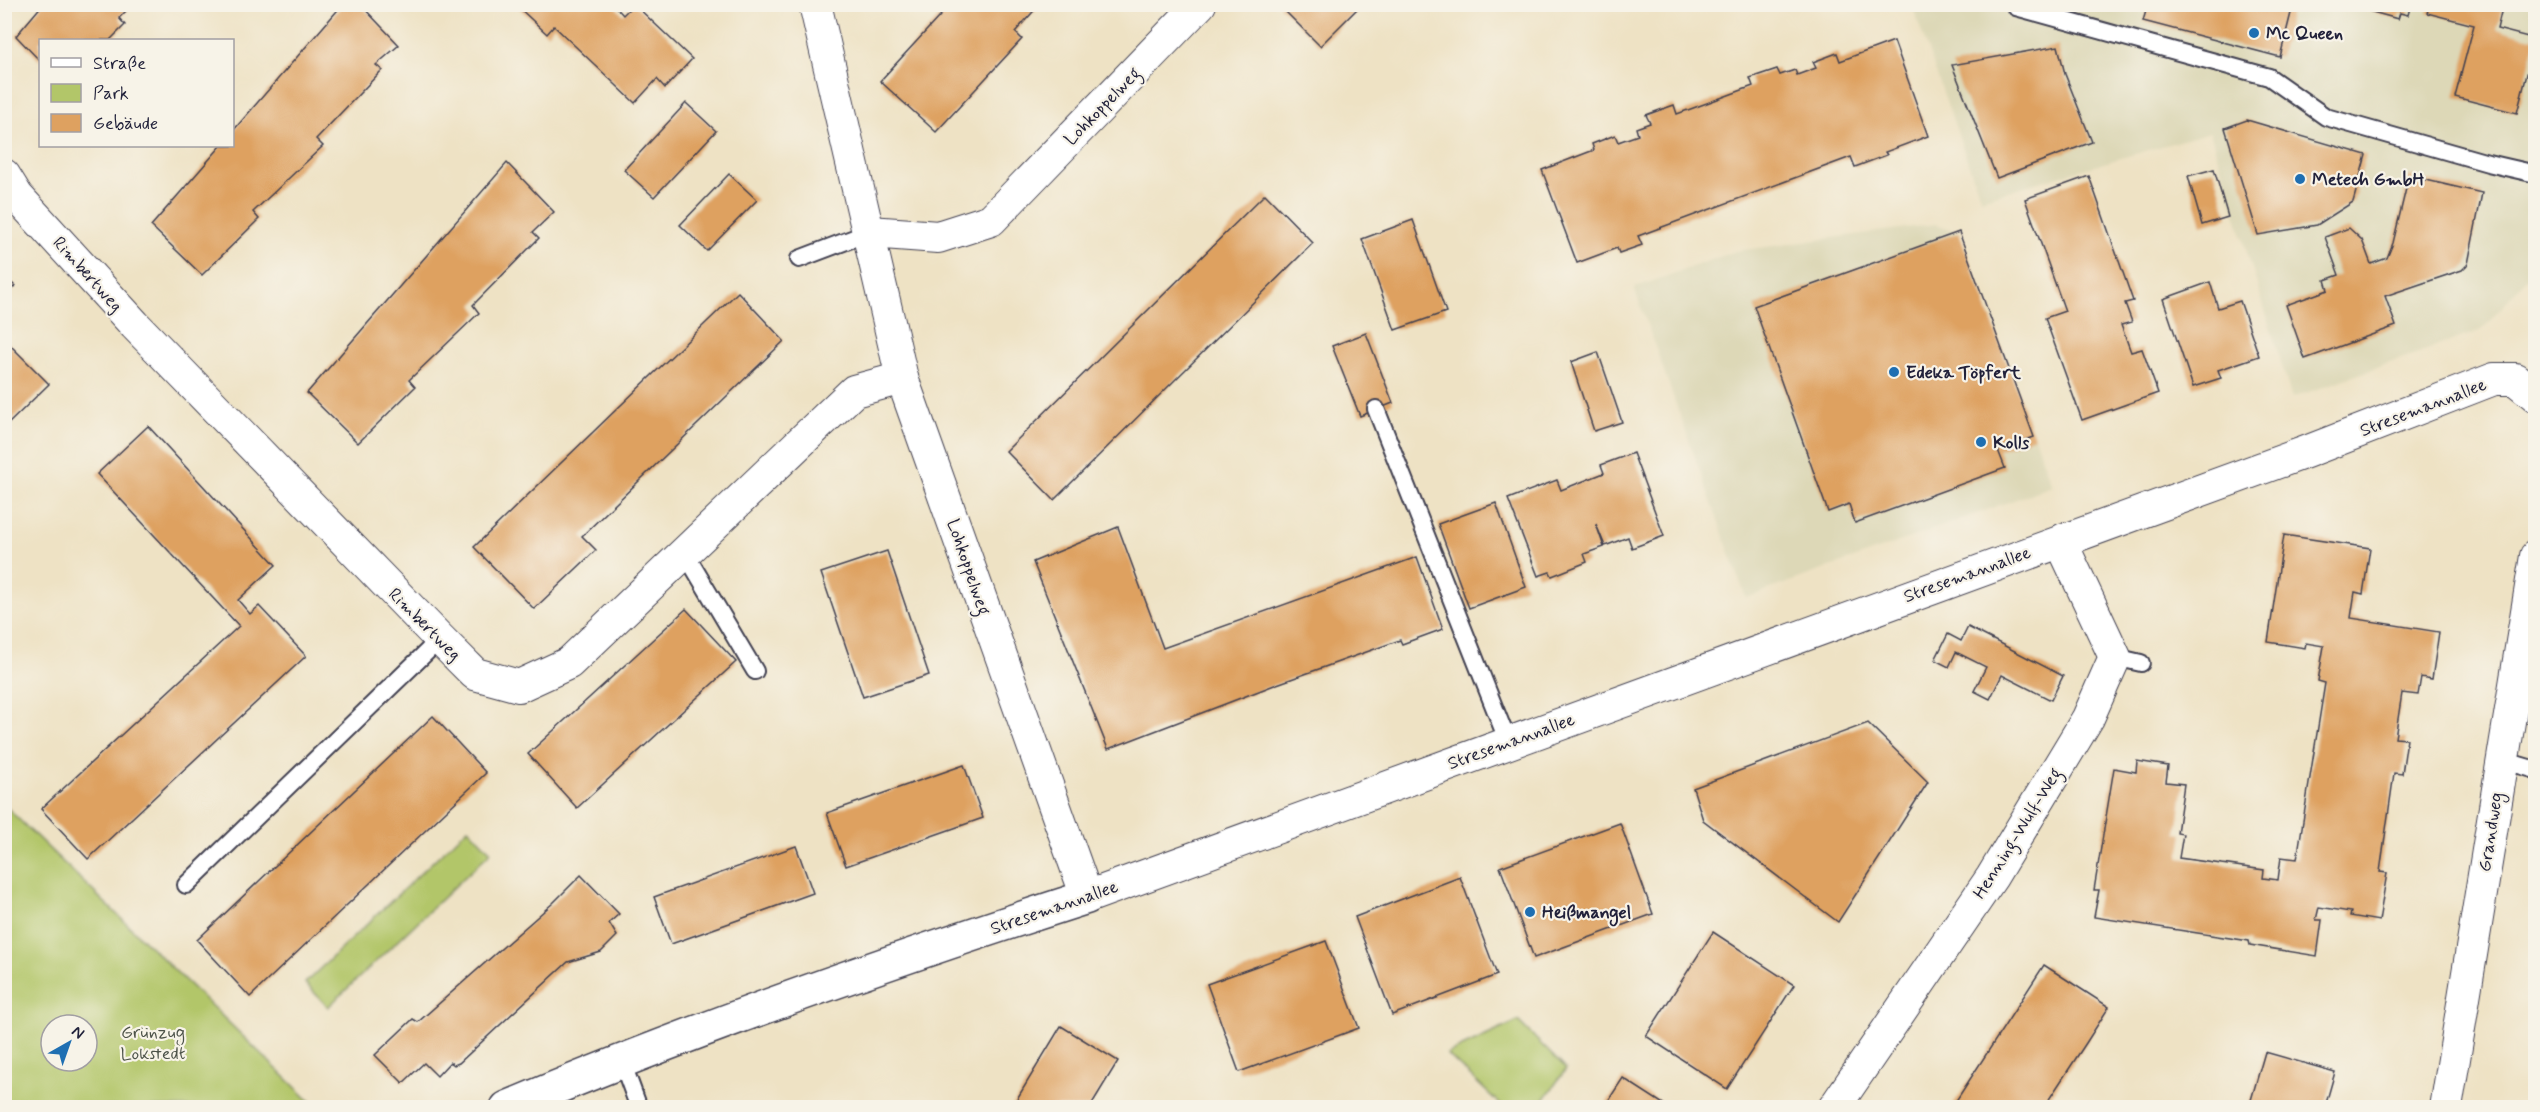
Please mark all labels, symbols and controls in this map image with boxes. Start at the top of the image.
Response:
place label: Mc Queen [2266,22,2343,46]
marker: Mc Queen [2247,26,2261,40]
legend [39,39,234,147]
text: Straße [93,52,146,76]
street label: Lohkoppelweg [1059,62,1148,153]
text: Park [93,82,129,106]
text: Gebäude [93,112,158,136]
place label: Metech GmbH [2312,168,2424,192]
marker: Metech GmbH [2293,172,2307,186]
street label: Rimbertweg [47,232,128,318]
place label: Edeka Töpfert [1906,361,2021,385]
marker: Edeka Töpfert [1887,365,1901,379]
street label: Stresemannallee [2357,373,2490,443]
place label: Kolls [1993,431,2029,455]
marker: Kolls [1974,435,1988,449]
street label: Lohkoppelweg [938,516,996,619]
street label: Stresemannallee [1900,541,2034,609]
street label: Rimbertweg [382,583,466,667]
street label: Stresemannallee [1444,708,1578,776]
street label: Henning-Wulf-Weg [1968,763,2070,905]
street label: Grandweg [2473,791,2510,874]
street label: Stresemannallee [987,875,1121,941]
place label: Heißmangel [1542,901,1631,927]
marker: Heißmangel [1523,905,1537,919]
north arrow [39,1013,99,1073]
text: N [67,1021,89,1044]
park label: Grünzug Lokstedt [120,1021,186,1066]

